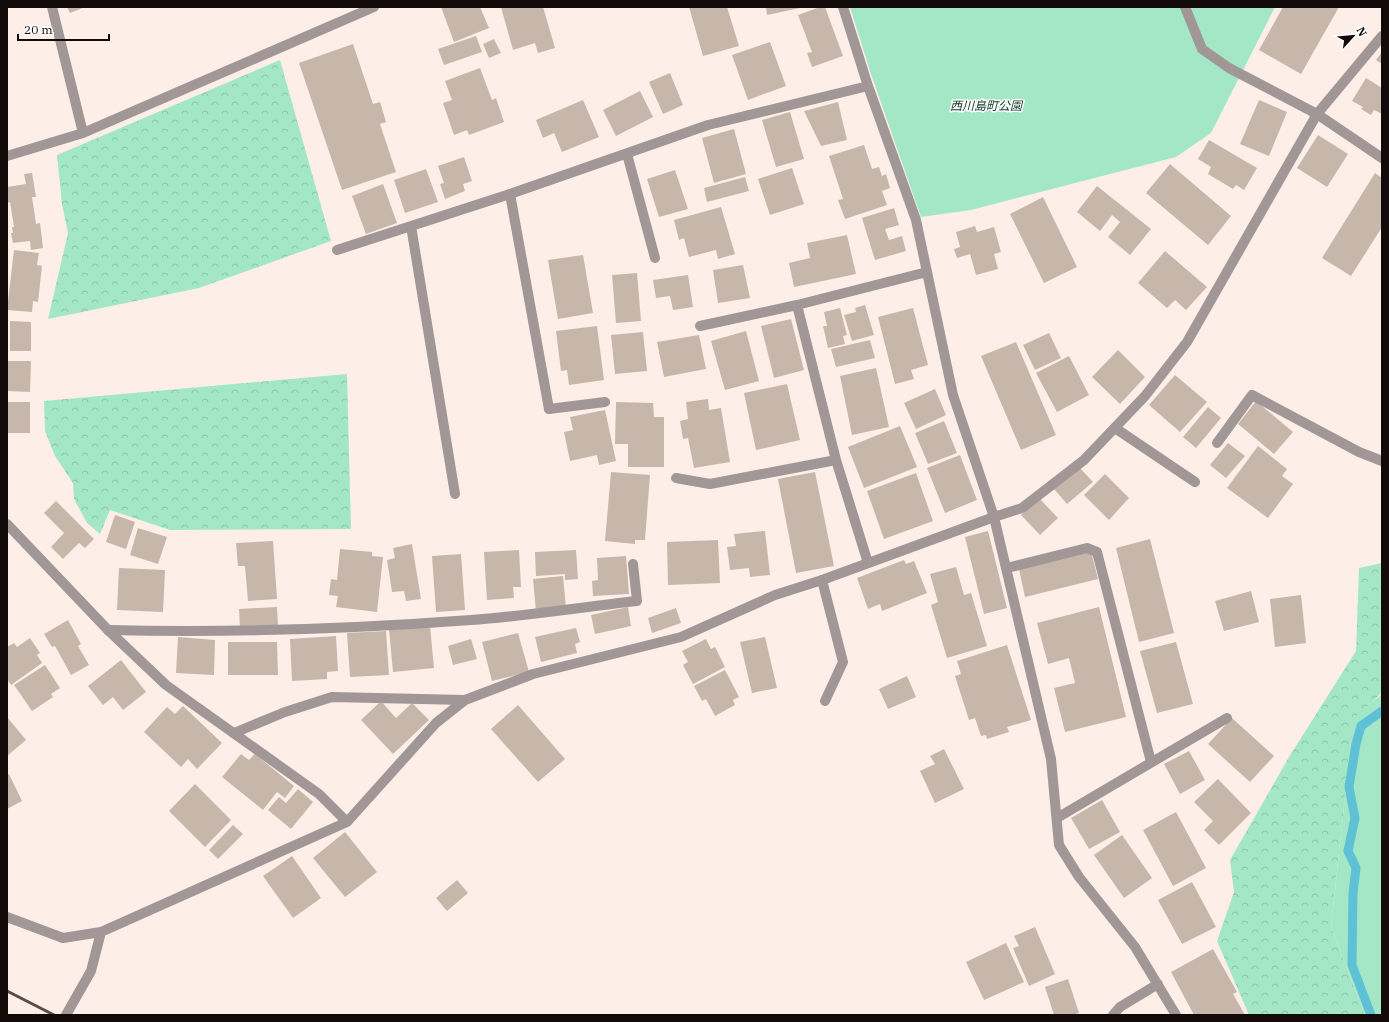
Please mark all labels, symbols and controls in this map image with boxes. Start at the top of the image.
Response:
scale bar [18,16,109,42]
north arrow [1333,16,1373,56]
text: 20 m [24,22,53,37]
text: N [1354,24,1370,39]
park label: 西川島町公園 [950,98,1024,113]

